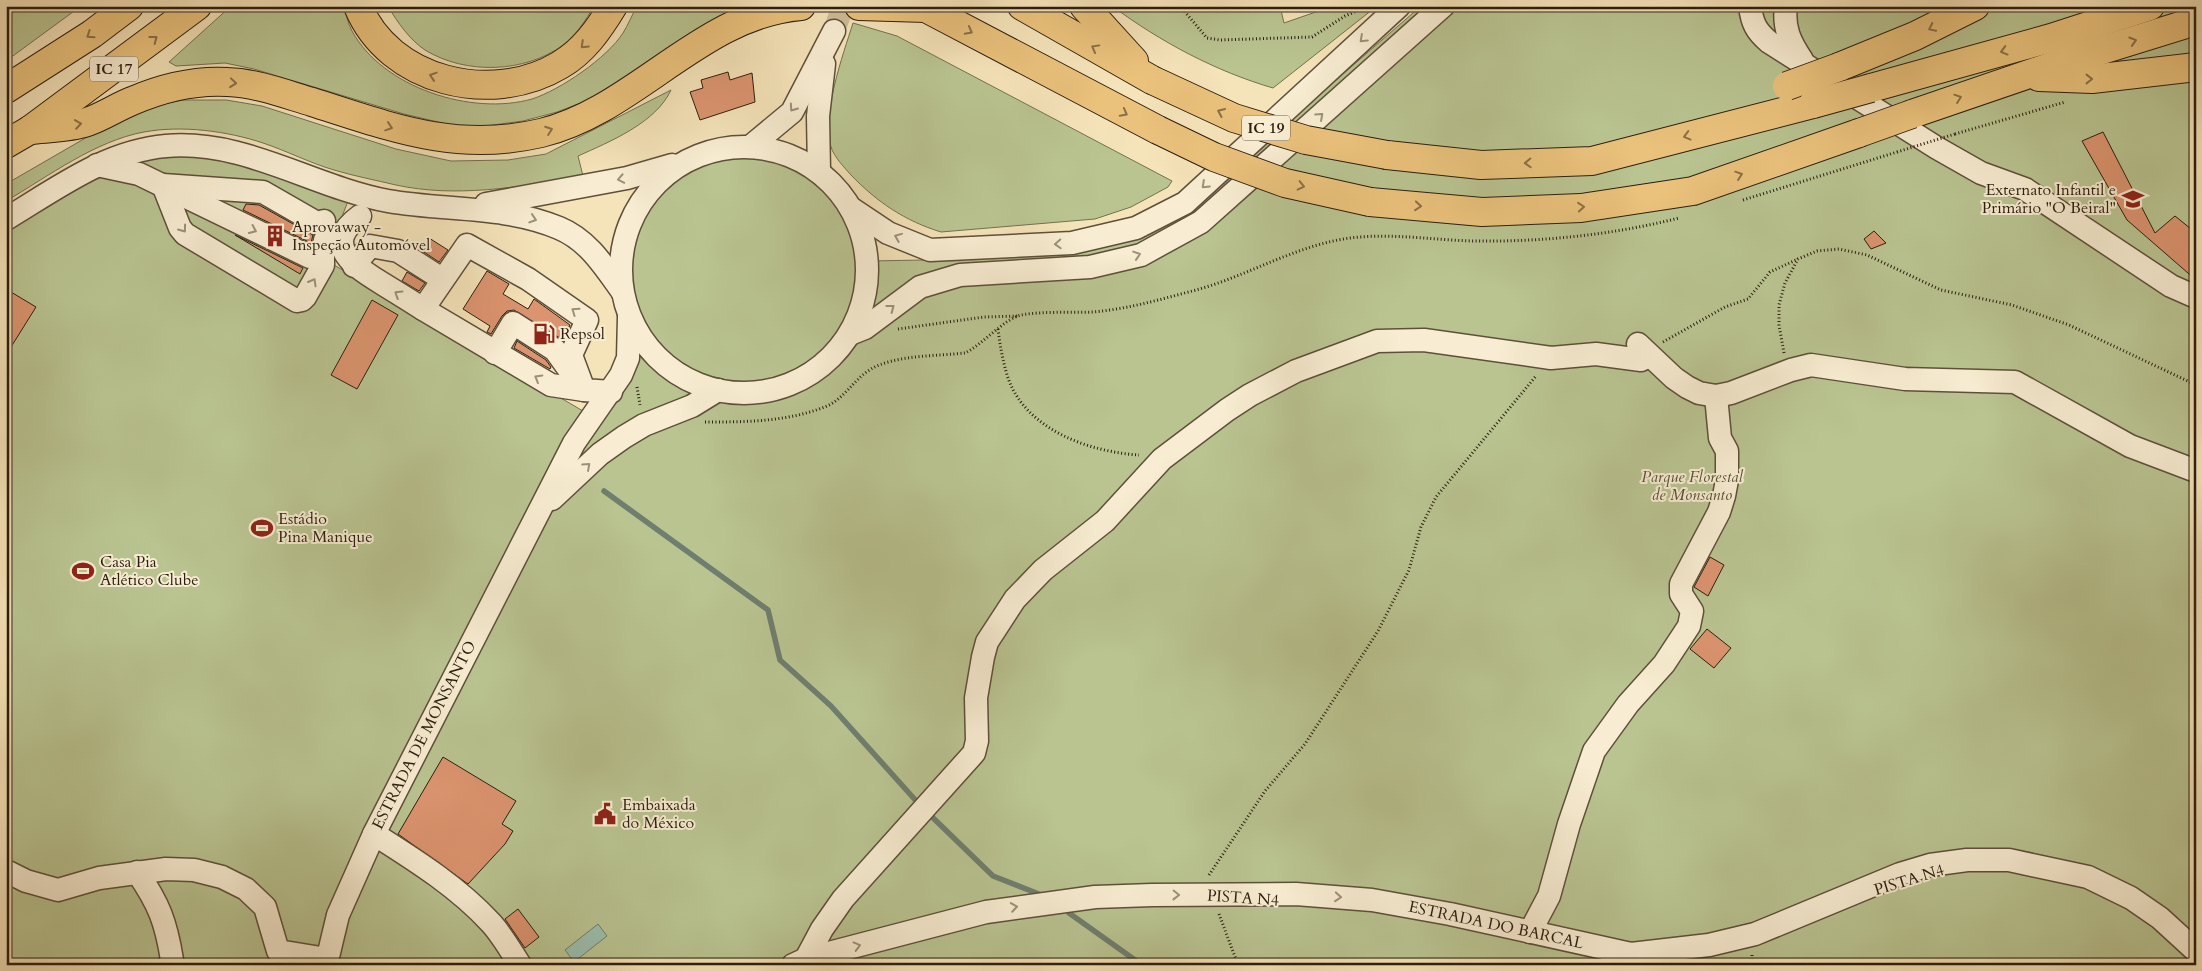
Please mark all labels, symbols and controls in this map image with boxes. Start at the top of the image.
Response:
one-way arrow [1928,21,1937,31]
one-way arrow [964,25,973,35]
one-way arrow [86,29,96,38]
one-way arrow [1360,33,1369,42]
one-way arrow [148,36,158,45]
one-way arrow [2129,36,2137,46]
one-way arrow [581,40,590,49]
one-way arrow [1091,44,1100,54]
one-way arrow [2000,46,2009,56]
road number: IC 17 [90,56,138,82]
one-way arrow [430,72,438,82]
one-way arrow [2085,74,2093,84]
one-way arrow [229,77,237,88]
one-way arrow [1954,94,1962,104]
one-way arrow [790,103,800,112]
one-way arrow [1119,107,1128,117]
one-way arrow [1217,108,1226,119]
one-way arrow [1314,113,1323,122]
road number: IC 19 [1242,116,1290,140]
one-way arrow [75,119,83,130]
one-way arrow [384,121,393,131]
one-way arrow [544,126,553,136]
one-way arrow [1683,130,1692,141]
one-way arrow [1524,158,1532,169]
one-way arrow [1734,171,1743,181]
one-way arrow [617,173,626,183]
one-way arrow [1202,179,1211,188]
place label: Externato Infantil e Primário "O Beiral" [1982,179,2116,219]
one-way arrow [1296,180,1305,191]
school or university icon: Externato Infantil e Primário "O Beiral" [2120,186,2146,212]
one-way arrow [1415,200,1423,211]
one-way arrow [1577,202,1585,213]
one-way arrow [528,213,537,223]
place label: Aprovaway - Inspeção Automóvel [292,216,430,256]
one-way arrow [177,223,186,233]
building icon: Aprovaway - Inspeção Automóvel [262,223,288,249]
one-way arrow [248,224,257,234]
one-way arrow [894,233,903,243]
one-way arrow [1053,238,1061,249]
one-way arrow [1132,251,1141,261]
one-way arrow [307,278,317,287]
one-way arrow [395,290,404,300]
one-way arrow [885,306,894,314]
one-way arrow [571,308,581,317]
fuel station icon: Repsol [531,321,557,347]
place label: Repsol [560,323,605,345]
one-way arrow [534,374,543,384]
one-way arrow [581,463,590,472]
park label: Parque Florestal de Monsanto [1641,466,1743,506]
place label: Estádio Pina Manique [278,508,372,548]
sports icon: Estádio Pina Manique [249,515,275,541]
place label: Casa Pia Atlético Clube [100,551,199,591]
sports icon: Casa Pia Atlético Clube [70,558,96,584]
street label: ESTRADA DE MONSANTO [367,637,481,833]
place label: Embaixada do México [622,794,696,834]
public building icon: Embaixada do México [592,801,618,827]
street label: PISTA N4 [1871,859,1947,901]
street label: PISTA N4 [1206,885,1280,911]
one-way arrow [1172,890,1180,900]
one-way arrow [1335,891,1343,902]
street label: ESTRADA DO BARCAL [1406,896,1586,954]
one-way arrow [1010,903,1019,913]
one-way arrow [852,941,861,952]

